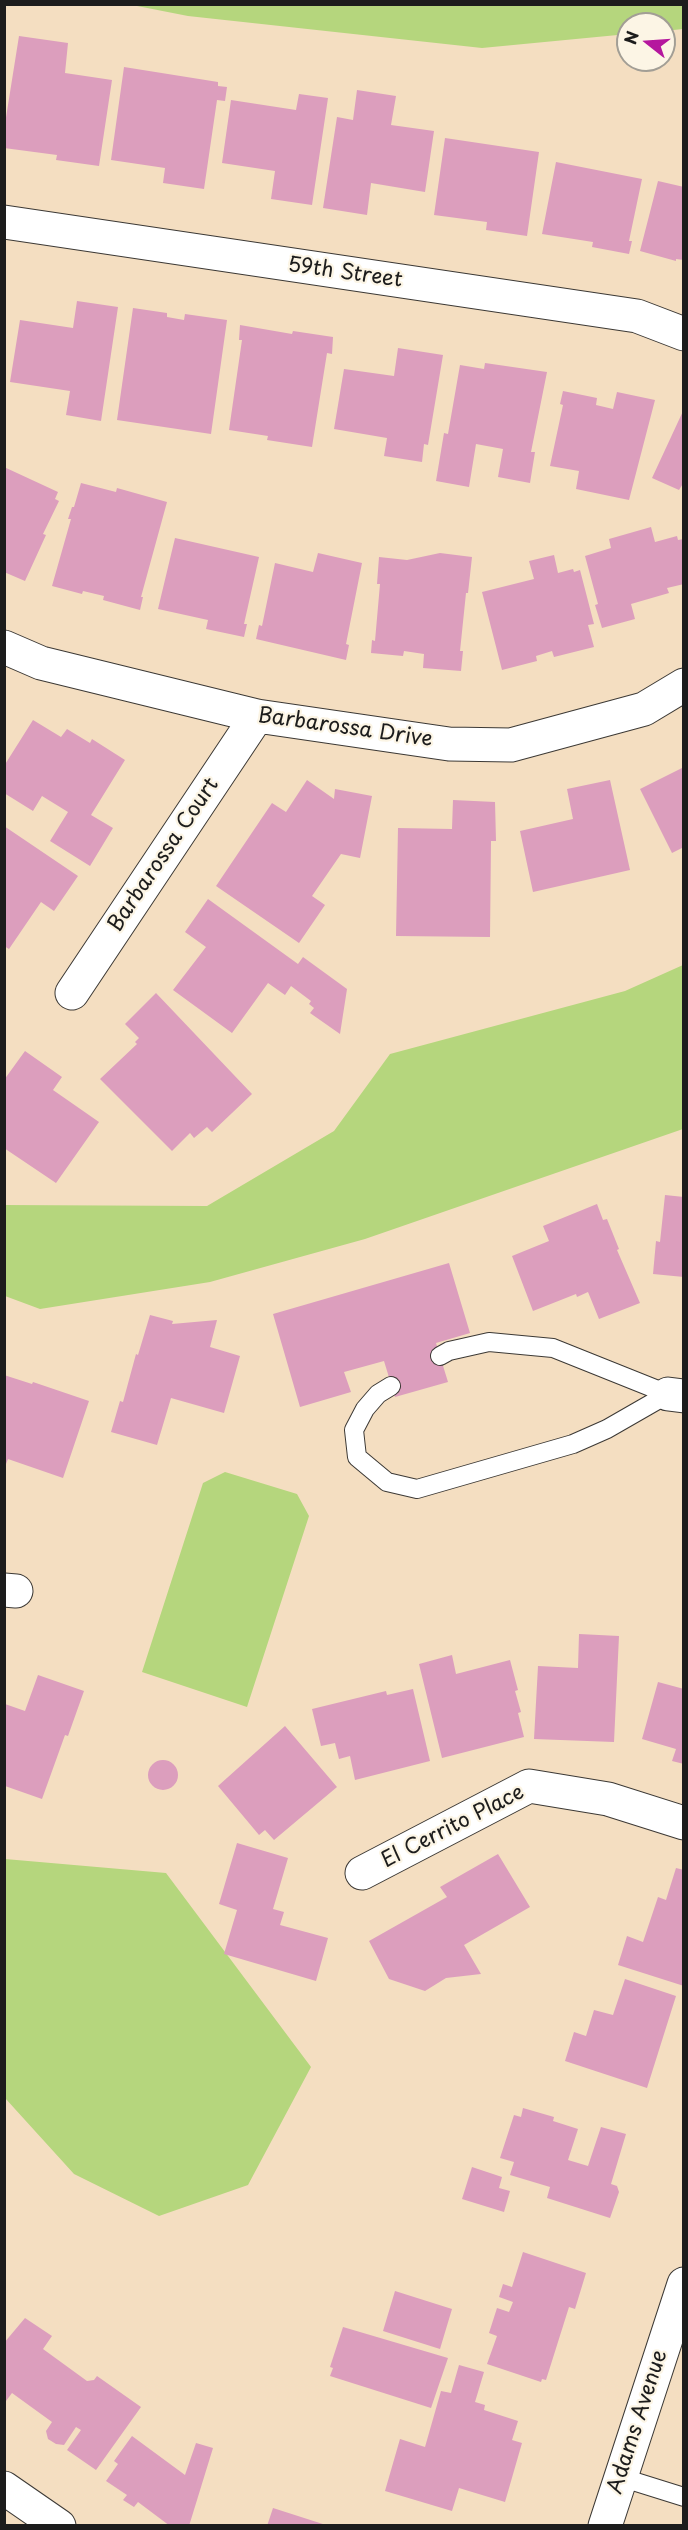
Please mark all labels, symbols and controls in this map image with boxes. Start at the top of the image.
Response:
north arrow [616,12,676,72]
text: N [617,28,644,47]
street label: 59th Street [286,252,404,294]
street label: Barbarossa Drive [256,703,434,753]
street label: Barbarossa Court [103,773,225,937]
street label: El Cerrito Place [377,1780,529,1874]
street label: Adams Avenue [603,2347,673,2497]

